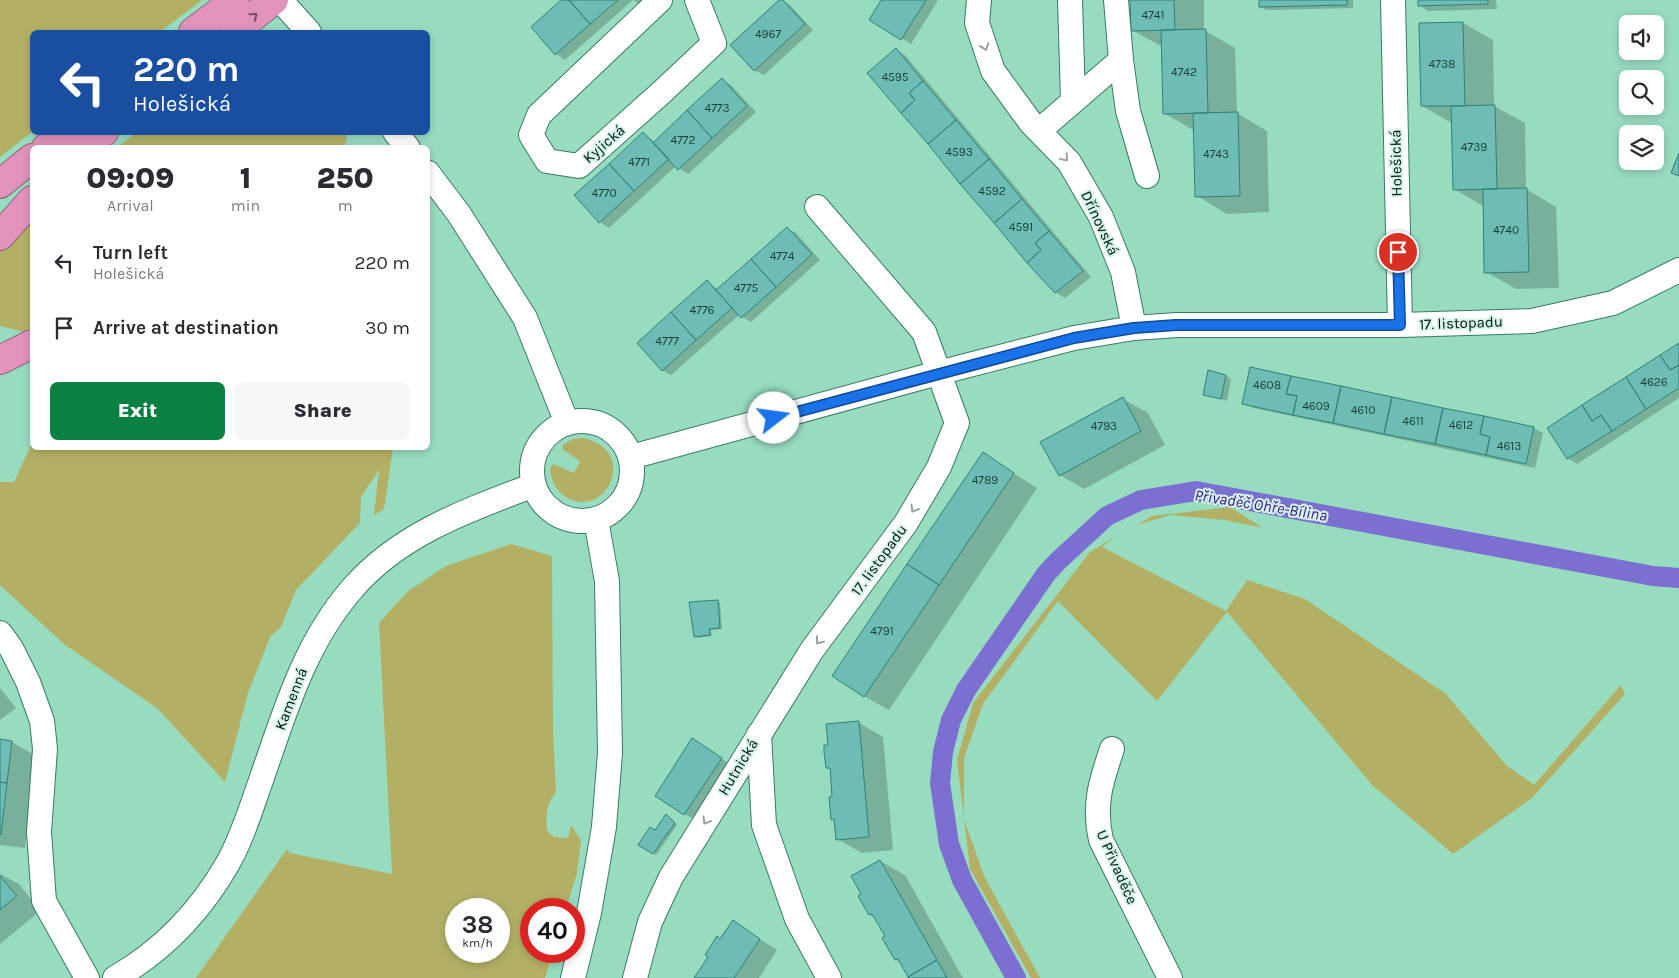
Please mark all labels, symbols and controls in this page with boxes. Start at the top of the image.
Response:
house number: 4741 [1141,8,1165,22]
one-way arrow [248,14,257,22]
map controls [1619,15,1664,170]
button: sound [1619,15,1664,60]
house number: 4967 [755,27,781,41]
one-way arrow [980,43,990,51]
text: 220 m [133,49,240,90]
icon: left [50,50,115,115]
house number: 4738 [1429,57,1455,71]
house number: 4742 [1171,65,1197,79]
house number: 4595 [881,70,909,84]
button: search [1619,70,1664,115]
text: Holešická [133,91,231,117]
house number: 4773 [704,101,730,115]
street label: Kyjická [579,121,629,167]
button: layers [1619,125,1664,170]
street label: Holešická [1386,129,1406,197]
house number: 4772 [671,133,696,147]
house number: 4739 [1461,140,1487,154]
house number: 4593 [945,145,973,159]
house number: 4743 [1203,147,1229,161]
one-way arrow [1059,152,1068,161]
house number: 4771 [628,155,650,169]
text: 09:09 [86,160,175,196]
text: 1 [240,160,251,196]
text: 250 [317,160,374,196]
house number: 4592 [978,184,1006,198]
house number: 4770 [591,186,617,200]
street label: Dřínovská [1077,188,1123,258]
text: Arrival [107,196,154,215]
text: min [231,196,260,215]
text: m [338,196,353,215]
house number: 4591 [1009,220,1033,234]
house number: 4740 [1493,223,1519,237]
pin [1377,231,1419,273]
icon: arrive [1384,238,1412,266]
text: Turn left [93,242,168,264]
icon: left [50,249,78,277]
house number: 4774 [770,249,795,263]
text: 220 m [354,252,410,274]
text: Holešická [93,264,164,283]
house number: 4775 [734,281,759,295]
house number: 4776 [690,303,715,317]
street label: 17. listopadu [1419,313,1503,333]
icon: arrive [50,314,78,342]
text: Arrive at destination [93,317,279,339]
text: 30 m [365,317,410,339]
house number: 4777 [655,334,679,348]
house number: 4626 [1640,375,1668,389]
house number: 4608 [1253,378,1281,392]
button: Exit [50,382,225,440]
button: Share [235,382,410,440]
position arrow [747,391,799,443]
house number: 4609 [1302,399,1330,413]
house number: 4610 [1351,403,1375,417]
house number: 4611 [1402,414,1424,428]
house number: 4612 [1449,418,1473,432]
house number: 4793 [1091,419,1117,433]
house number: 4613 [1497,439,1521,453]
house number: 4789 [972,473,998,487]
water label: Přivaděč Ohře-Bílina [1193,485,1329,525]
one-way arrow [911,504,921,513]
street label: 17. listopadu [847,521,911,599]
house number: 4791 [870,624,894,638]
one-way arrow [816,635,825,645]
street label: Kamenná [271,665,311,733]
street label: Hutnická [714,735,762,799]
one-way arrow [702,815,712,824]
street label: U Přivaděče [1093,827,1141,907]
speed limit sign: 40 [520,898,585,963]
text: 38 [462,910,493,939]
text: km/h [462,936,493,950]

